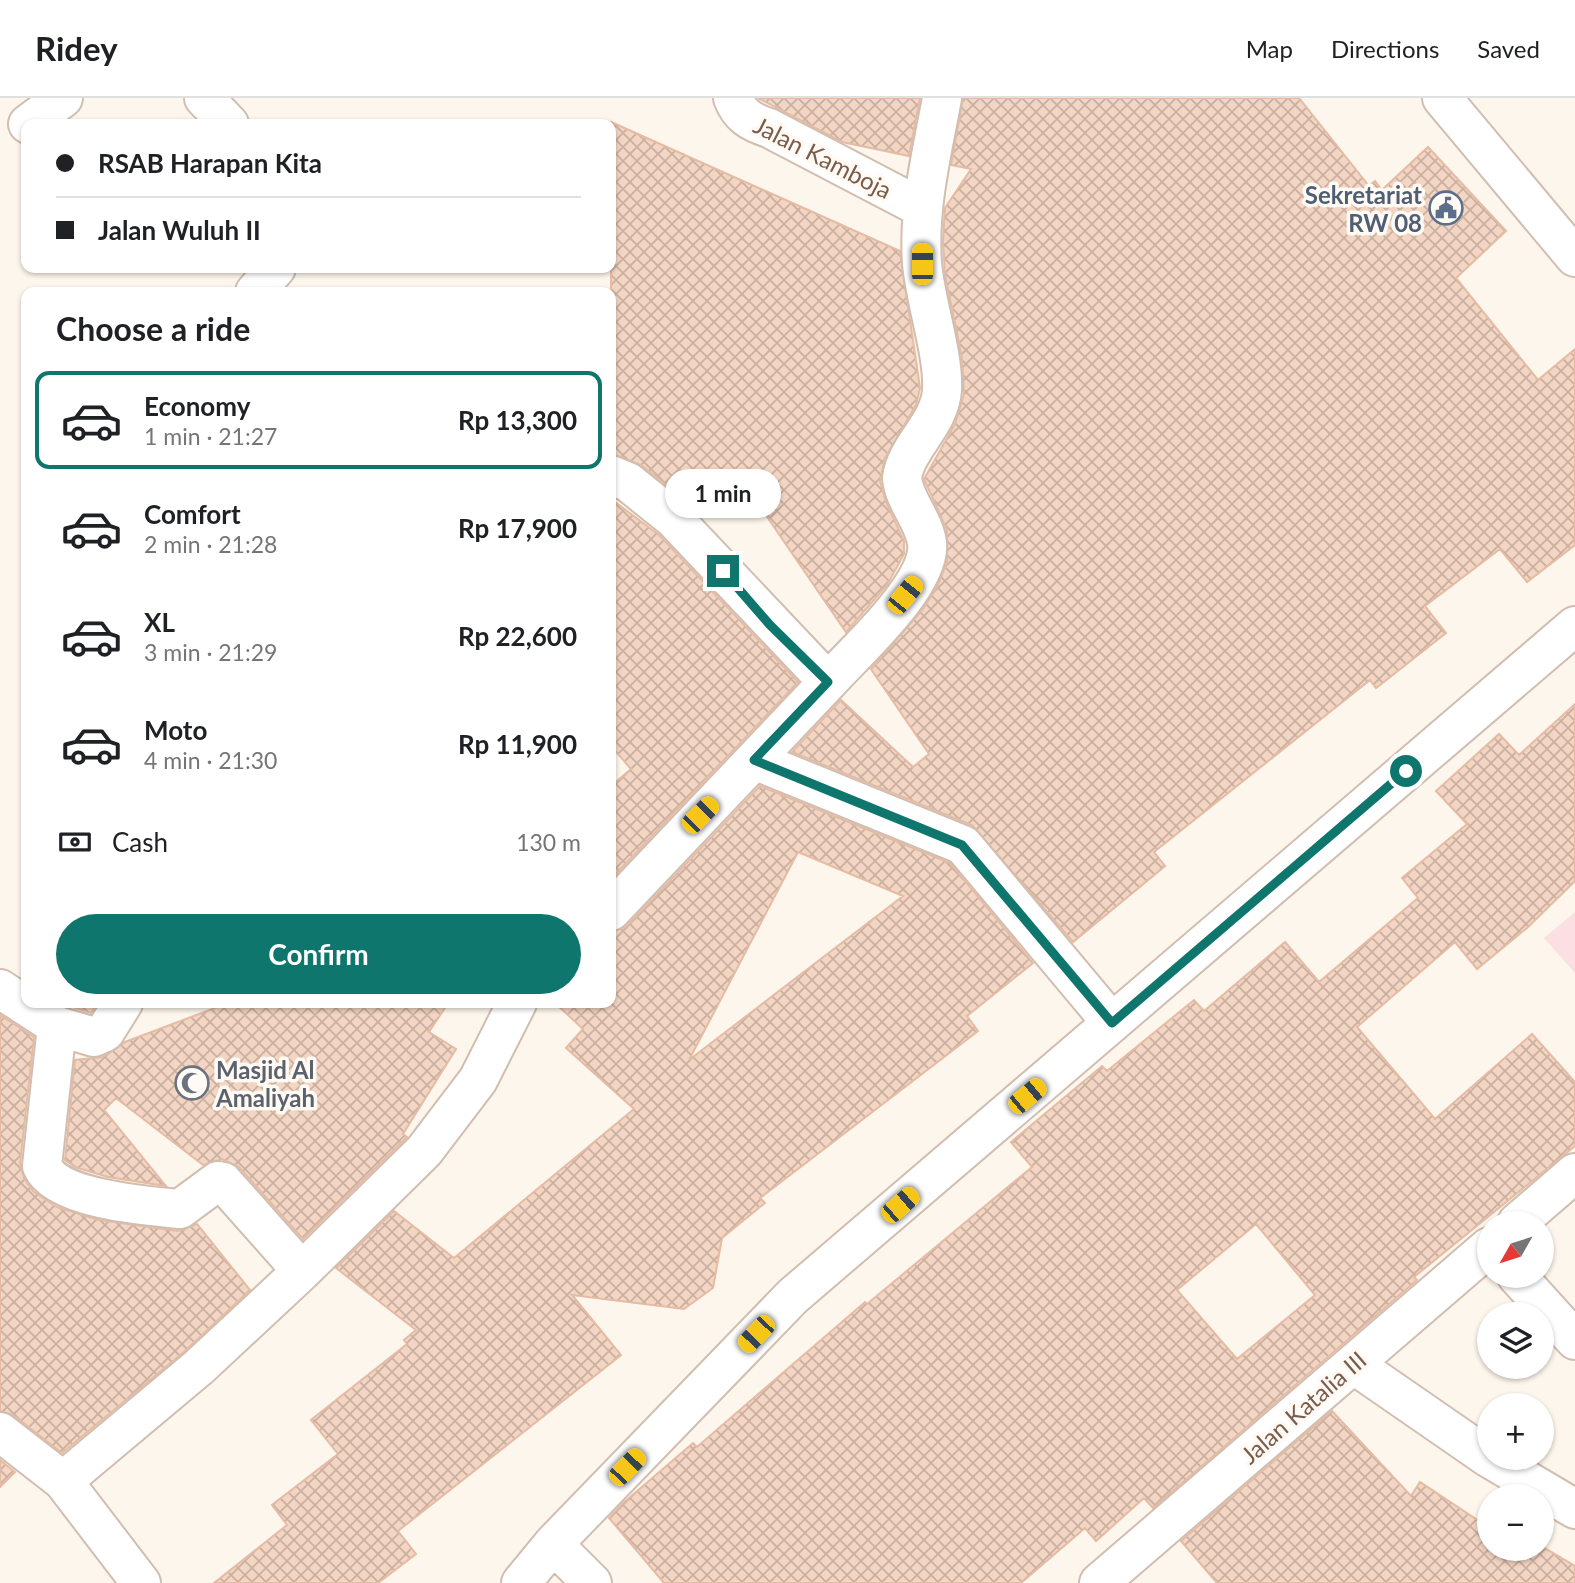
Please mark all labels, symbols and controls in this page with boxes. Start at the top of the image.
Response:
text: Ridey [35,28,118,68]
text: Map [1246,34,1293,63]
text: Directions [1331,34,1439,63]
text: Saved [1477,34,1540,63]
street label: Jalan Kamboja [749,110,897,204]
text: RSAB Harapan Kita [98,147,322,179]
place label: Sekretariat RW 08 [1305,180,1422,237]
public building icon: Sekretariat RW 08 [1427,189,1465,227]
text: Jalan Wuluh II [98,214,261,246]
car [912,243,933,285]
text: Choose a ride [56,309,250,348]
icon: car [60,389,123,452]
text: Economy [144,390,250,422]
text: Rp 13,300 [458,404,577,436]
text: 1 min · 21:27 [144,422,277,450]
callout: 1 min [665,470,781,518]
text: 1 min [694,479,752,507]
icon: car [60,497,123,560]
text: Comfort [144,498,241,530]
text: Rp 17,900 [458,512,577,544]
text: 2 min · 21:28 [144,530,277,558]
route end [707,555,739,587]
car [884,572,927,618]
icon: car [60,605,123,668]
text: XL [144,606,175,638]
text: Rp 22,600 [458,620,577,652]
text: 3 min · 21:29 [144,638,277,666]
icon: car [60,713,123,776]
text: Moto [144,714,207,746]
text: Rp 11,900 [458,728,577,760]
text: 4 min · 21:30 [144,746,277,774]
route start [1390,755,1422,787]
car [678,793,723,837]
icon: cash [56,823,94,861]
text: Cash [112,826,168,858]
text: 130 m [516,828,581,856]
button: Confirm [56,914,581,994]
place label: Masjid Al Amaliyah [215,1055,315,1112]
mosque icon: Masjid Al Amaliyah [173,1064,211,1102]
car [1005,1074,1050,1118]
car [878,1183,923,1227]
north arrow [1477,1211,1554,1288]
map controls [1477,1211,1554,1561]
button: layers [1477,1302,1554,1379]
car [734,1312,779,1356]
street label: Jalan Katalia III [1234,1345,1372,1469]
button: + [1477,1393,1554,1470]
car [605,1445,650,1489]
button: − [1477,1484,1554,1561]

